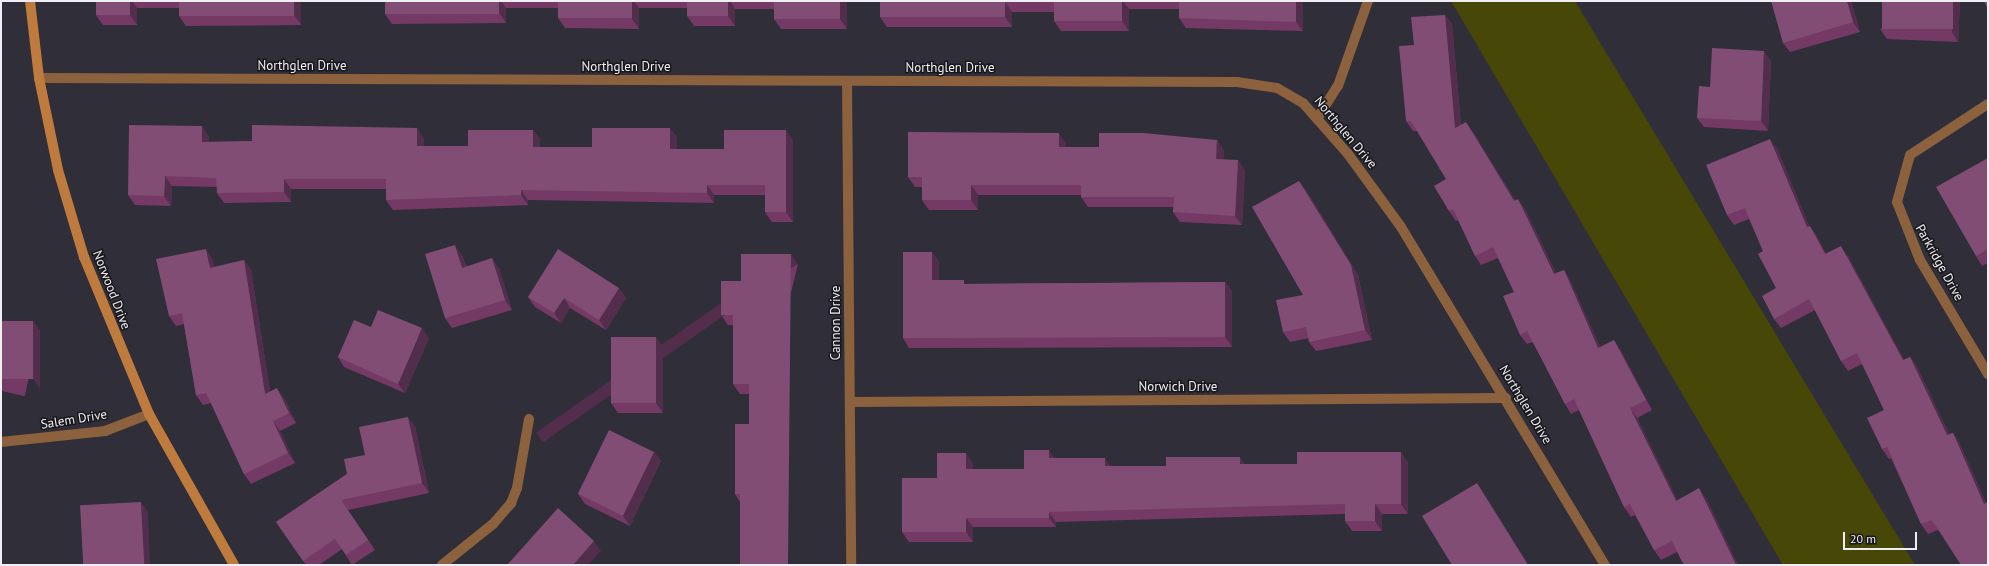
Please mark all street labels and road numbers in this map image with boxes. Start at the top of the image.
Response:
street label: Northglen Drive [257,58,347,74]
street label: Northglen Drive [581,59,671,75]
street label: Northglen Drive [905,60,995,76]
street label: Northglen Drive [1310,94,1380,172]
street label: Parkridge Drive [1912,222,1966,304]
street label: Norwood Drive [89,248,133,332]
street label: Cannon Drive [828,286,844,360]
street label: Northglen Drive [1495,363,1555,447]
street label: Norwich Drive [1139,379,1217,395]
street label: Salem Drive [40,407,108,433]

